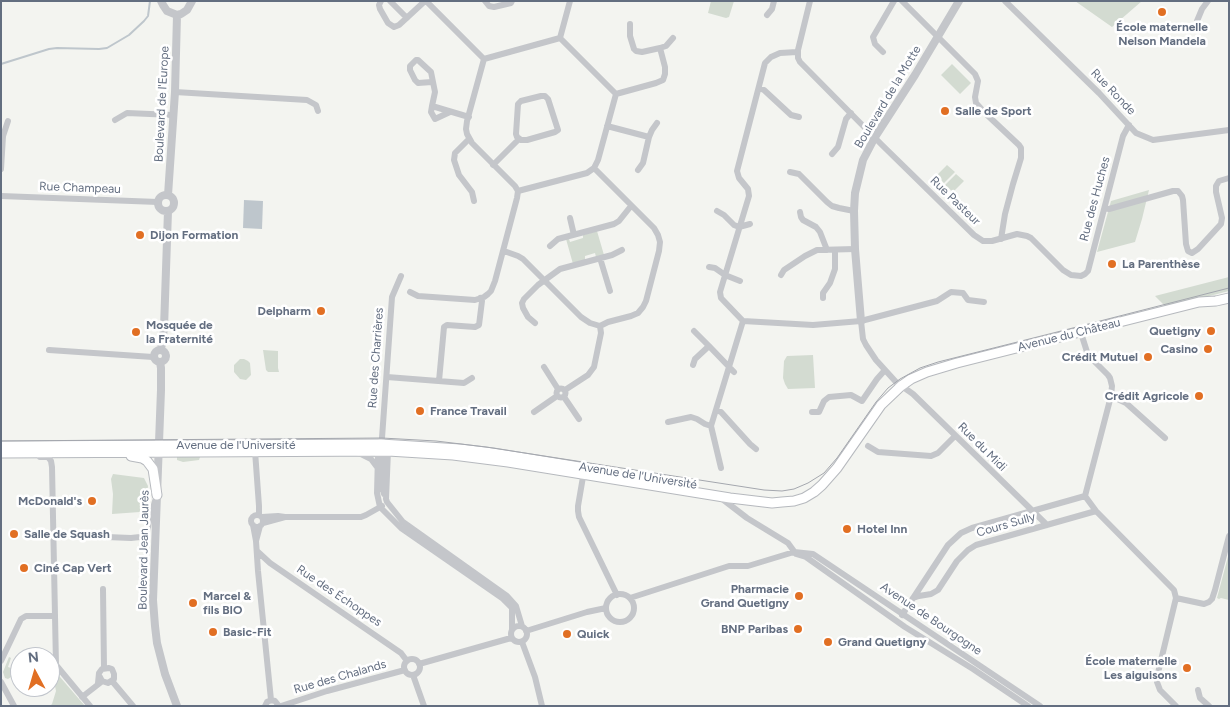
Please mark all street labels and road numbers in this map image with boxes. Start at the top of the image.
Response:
street label: Boulevard de la Motte [852,43,924,151]
street label: Boulevard de l'Europe [152,46,172,162]
street label: Rue Ronde [1088,66,1138,118]
street label: Rue des Huches [1077,155,1113,243]
street label: Rue Pasteur [927,174,983,228]
street label: Rue Champeau [39,179,121,197]
street label: Rue des Charrières [365,307,387,409]
street label: Avenue du Château [1016,315,1122,355]
street label: Rue du Midi [955,420,1009,474]
street label: Avenue de l'Université [176,438,296,452]
street label: Avenue de l'Université [578,460,698,492]
street label: Boulevard Jean Jaurès [136,490,152,610]
street label: Cours Sully [975,510,1037,540]
street label: Rue des Échoppes [294,562,384,630]
street label: Avenue de Bourgogne [877,580,985,658]
street label: Rue des Chalands [292,657,388,697]

